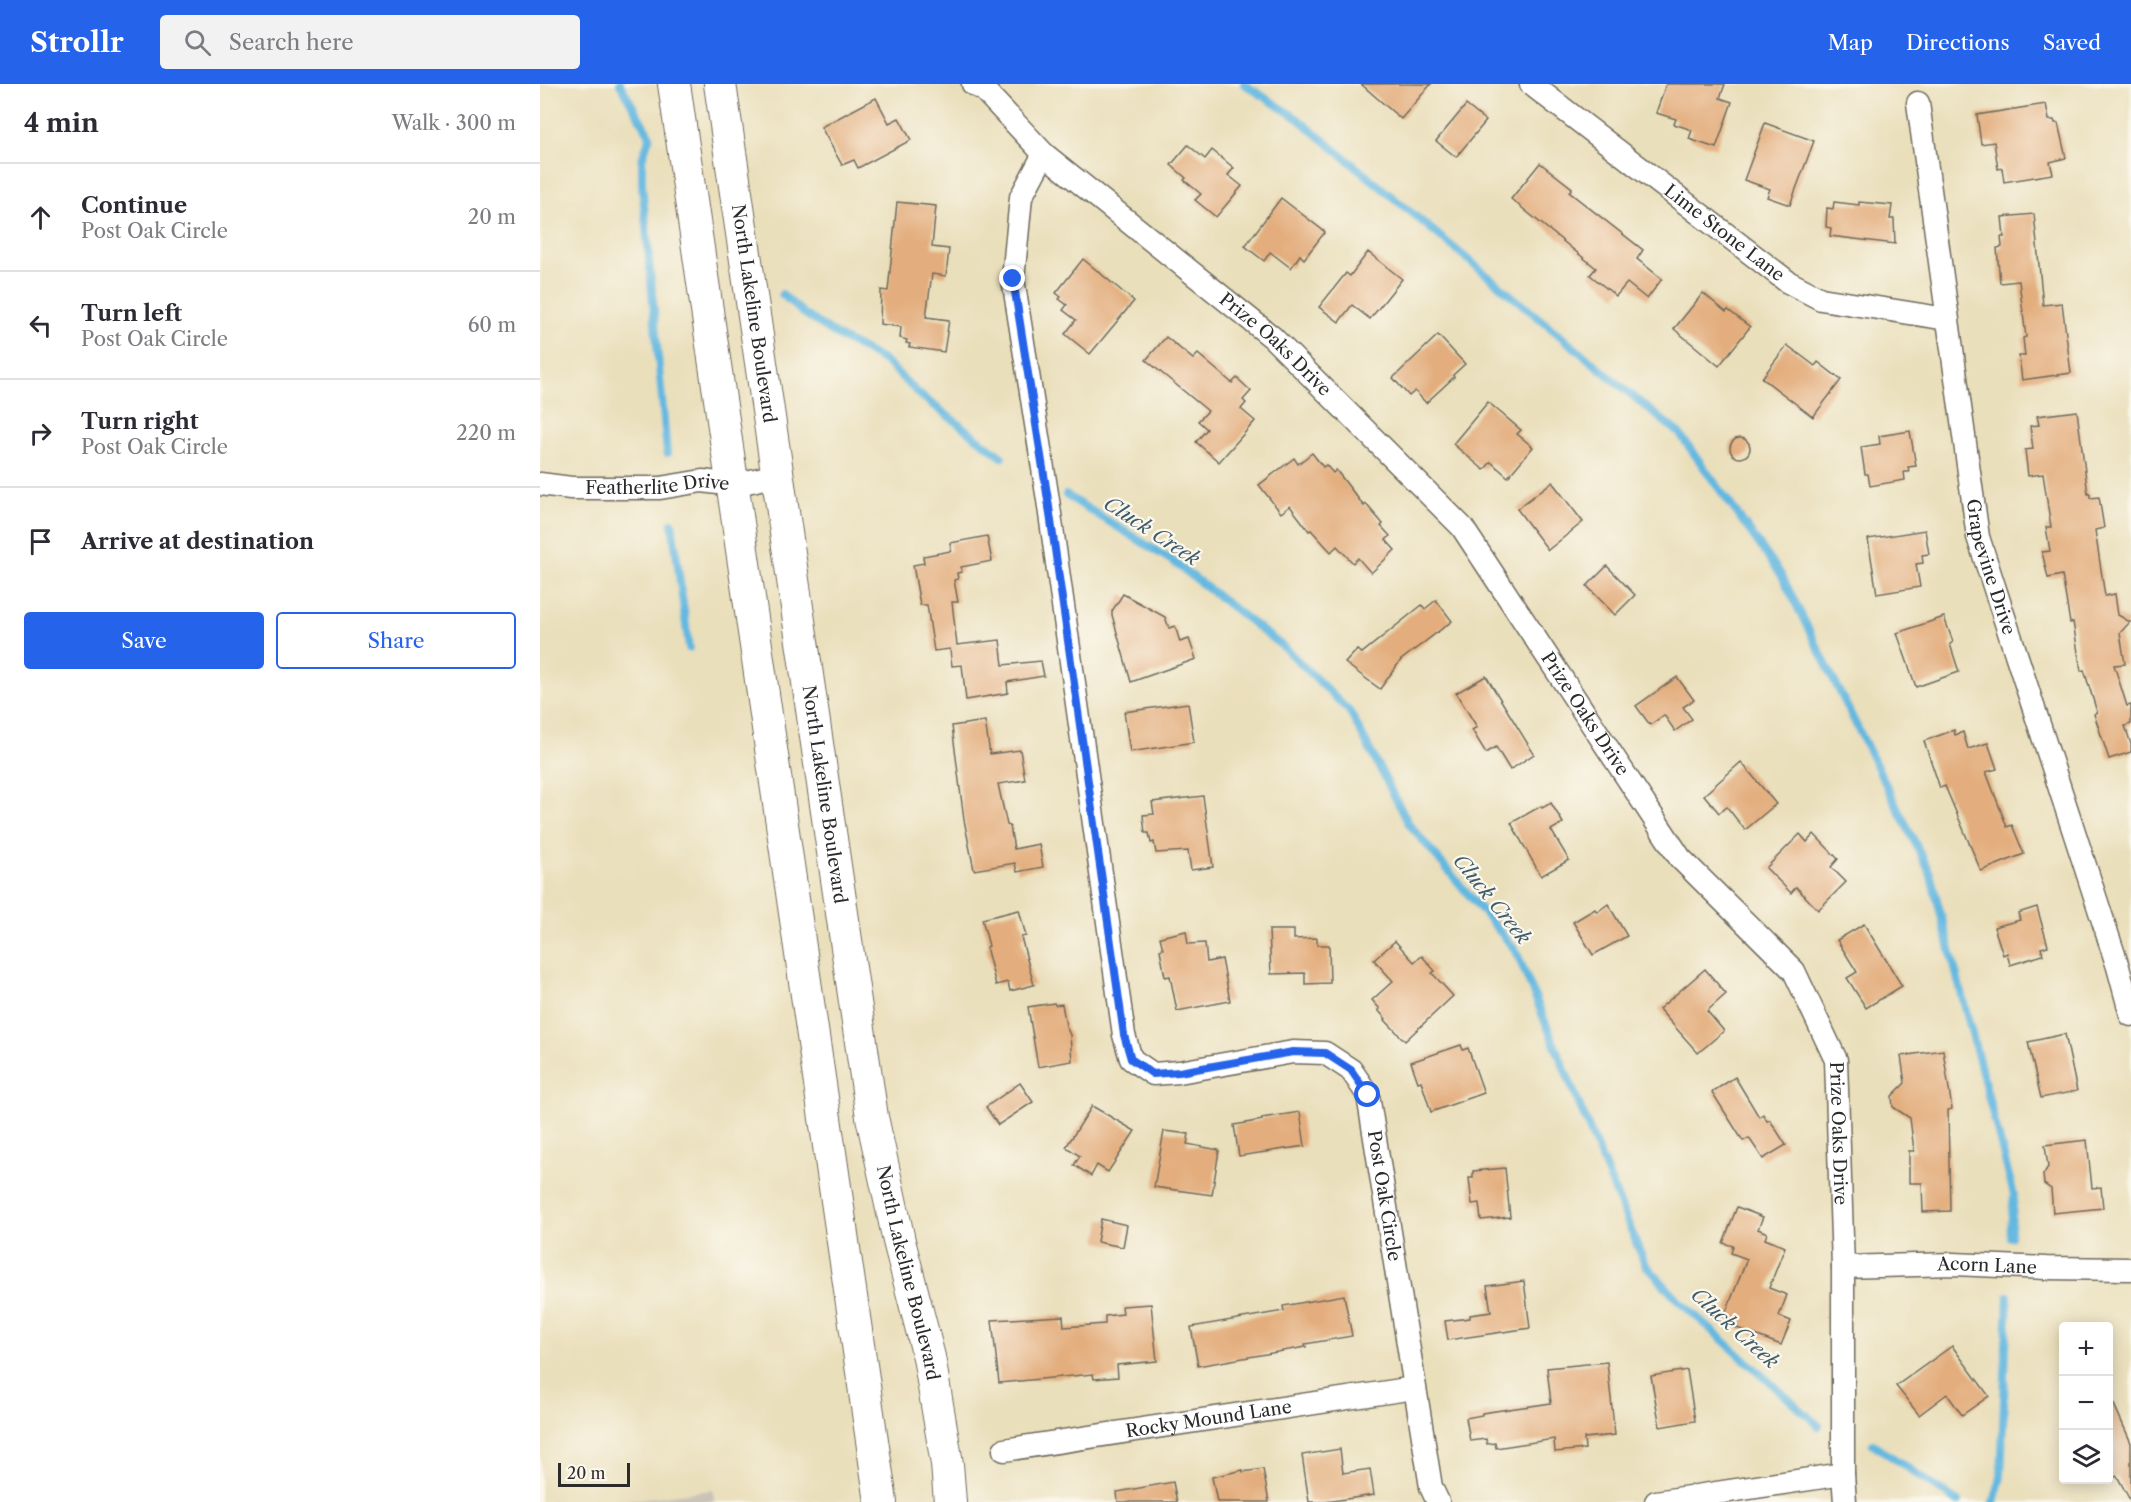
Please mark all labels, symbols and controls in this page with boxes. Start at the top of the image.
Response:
search box [160,15,580,69]
text: Strollr [30,25,124,59]
icon: search [181,26,214,59]
text: Search here [229,29,353,56]
text: Map [1828,30,1873,55]
text: Directions [1906,30,2010,55]
text: Saved [2043,30,2101,55]
text: 4 min [24,107,99,139]
text: Walk · 300 m [392,111,516,135]
street label: Lime Stone Lane [1660,180,1789,286]
text: Continue [81,192,187,219]
icon: ahead [24,201,57,234]
street label: North Lakeline Boulevard [727,203,781,424]
text: 20 m [468,205,516,229]
text: Post Oak Circle [81,219,228,243]
route end [999,265,1025,291]
street label: Prize Oaks Drive [1215,288,1336,401]
text: Turn left [81,300,182,327]
icon: left [24,309,57,342]
text: 60 m [468,313,516,337]
text: Post Oak Circle [81,327,228,351]
text: Turn right [81,408,199,435]
icon: right [24,417,57,450]
text: 220 m [456,421,516,445]
text: Post Oak Circle [81,435,228,459]
street label: Featherlite Drive [585,470,731,499]
water label: Cluck Creek [1100,491,1205,571]
street label: Grapevine Drive [1962,497,2020,638]
icon: arrive [24,525,57,558]
text: Arrive at destination [81,528,314,555]
button: Save [24,612,264,669]
button: Share [276,612,516,669]
street label: Prize Oaks Drive [1536,648,1634,780]
street label: North Lakeline Boulevard [798,684,851,905]
water label: Cluck Creek [1448,849,1536,950]
street label: Prize Oaks Drive [1825,1061,1852,1205]
route start [1354,1081,1380,1107]
street label: Post Oak Circle [1363,1129,1406,1263]
street label: North Lakeline Boulevard [872,1163,944,1382]
street label: Acorn Lane [1936,1253,2037,1279]
water label: Cluck Creek [1686,1282,1784,1374]
map controls [2059,1322,2113,1484]
button: + [2059,1322,2113,1376]
button: − [2059,1376,2113,1430]
street label: Rocky Mound Lane [1124,1396,1293,1442]
button: layers [2059,1430,2113,1484]
scale bar [558,1460,630,1488]
text: 20 m [567,1463,606,1483]

